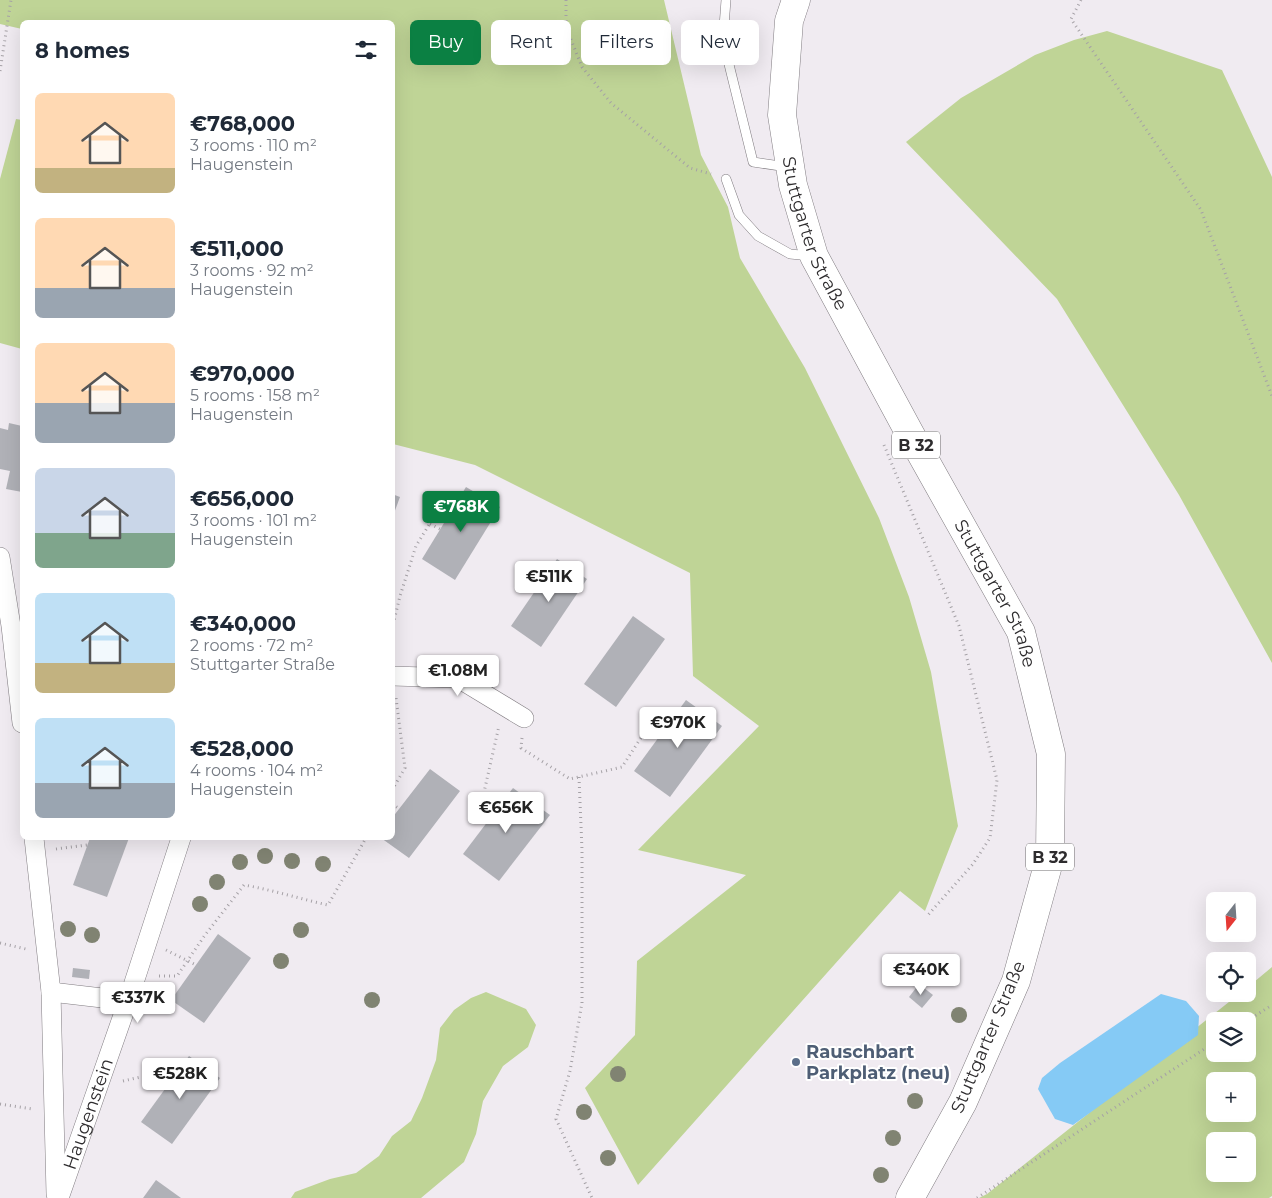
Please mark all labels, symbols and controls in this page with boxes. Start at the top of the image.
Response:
chip: Buy [410,20,481,65]
chip: Rent [491,20,571,65]
chip: Filters [581,20,671,65]
chip: New [681,20,759,65]
icon: filters [352,36,380,64]
text: 8 homes [35,38,130,63]
text: €768,000 [190,111,295,136]
icon: home [75,113,135,173]
text: 3 rooms · 110 m² [190,136,317,155]
text: Haugenstein [190,155,293,174]
street label: Stuttgarter Straße [778,155,852,314]
text: €511,000 [190,236,284,261]
icon: home [75,238,135,298]
text: 3 rooms · 92 m² [190,261,314,280]
text: Haugenstein [190,280,293,299]
text: €970,000 [190,361,295,386]
icon: home [75,363,135,423]
text: 5 rooms · 158 m² [190,386,320,405]
text: Haugenstein [190,405,293,424]
road number: B 32 [892,432,940,458]
text: €656,000 [190,486,294,511]
icon: home [75,488,135,548]
pin: €768K [426,490,496,533]
text: €768K [433,497,489,516]
text: 3 rooms · 101 m² [190,511,317,530]
street label: Stuttgarter Straße [949,516,1040,670]
text: Haugenstein [190,530,293,549]
pin: €511K [514,560,584,603]
text: €511K [526,567,572,586]
text: €340,000 [190,611,296,636]
icon: home [75,613,135,673]
text: 2 rooms · 72 m² [190,636,313,655]
pin: €1.08M [417,654,499,697]
text: Stuttgarter Straße [190,655,335,674]
text: €1.08M [428,661,488,680]
pin: €970K [643,706,713,749]
text: €970K [650,713,706,732]
text: €528,000 [190,736,294,761]
icon: home [75,738,135,798]
text: 4 rooms · 104 m² [190,761,323,780]
text: Haugenstein [190,780,293,799]
pin: €656K [471,792,541,834]
text: €656K [479,798,533,817]
road number: B 32 [1026,844,1074,870]
north arrow [1206,892,1256,942]
map controls [1206,892,1256,1182]
button: locate [1206,952,1256,1002]
pin: €340K [886,954,956,996]
street label: Stuttgarter Straße [946,958,1030,1116]
text: €340K [893,960,949,979]
pin: €337K [103,982,173,1024]
text: €337K [111,988,165,1007]
button: layers [1206,1012,1256,1062]
place label: Rauschbart Parkplatz (neu) [806,1041,950,1084]
street label: Haugenstein [59,1055,118,1173]
marker: Rauschbart Parkplatz (neu) [790,1056,802,1068]
pin: €528K [145,1058,215,1100]
text: €528K [153,1064,207,1083]
button: + [1206,1072,1256,1122]
button: − [1206,1132,1256,1182]

